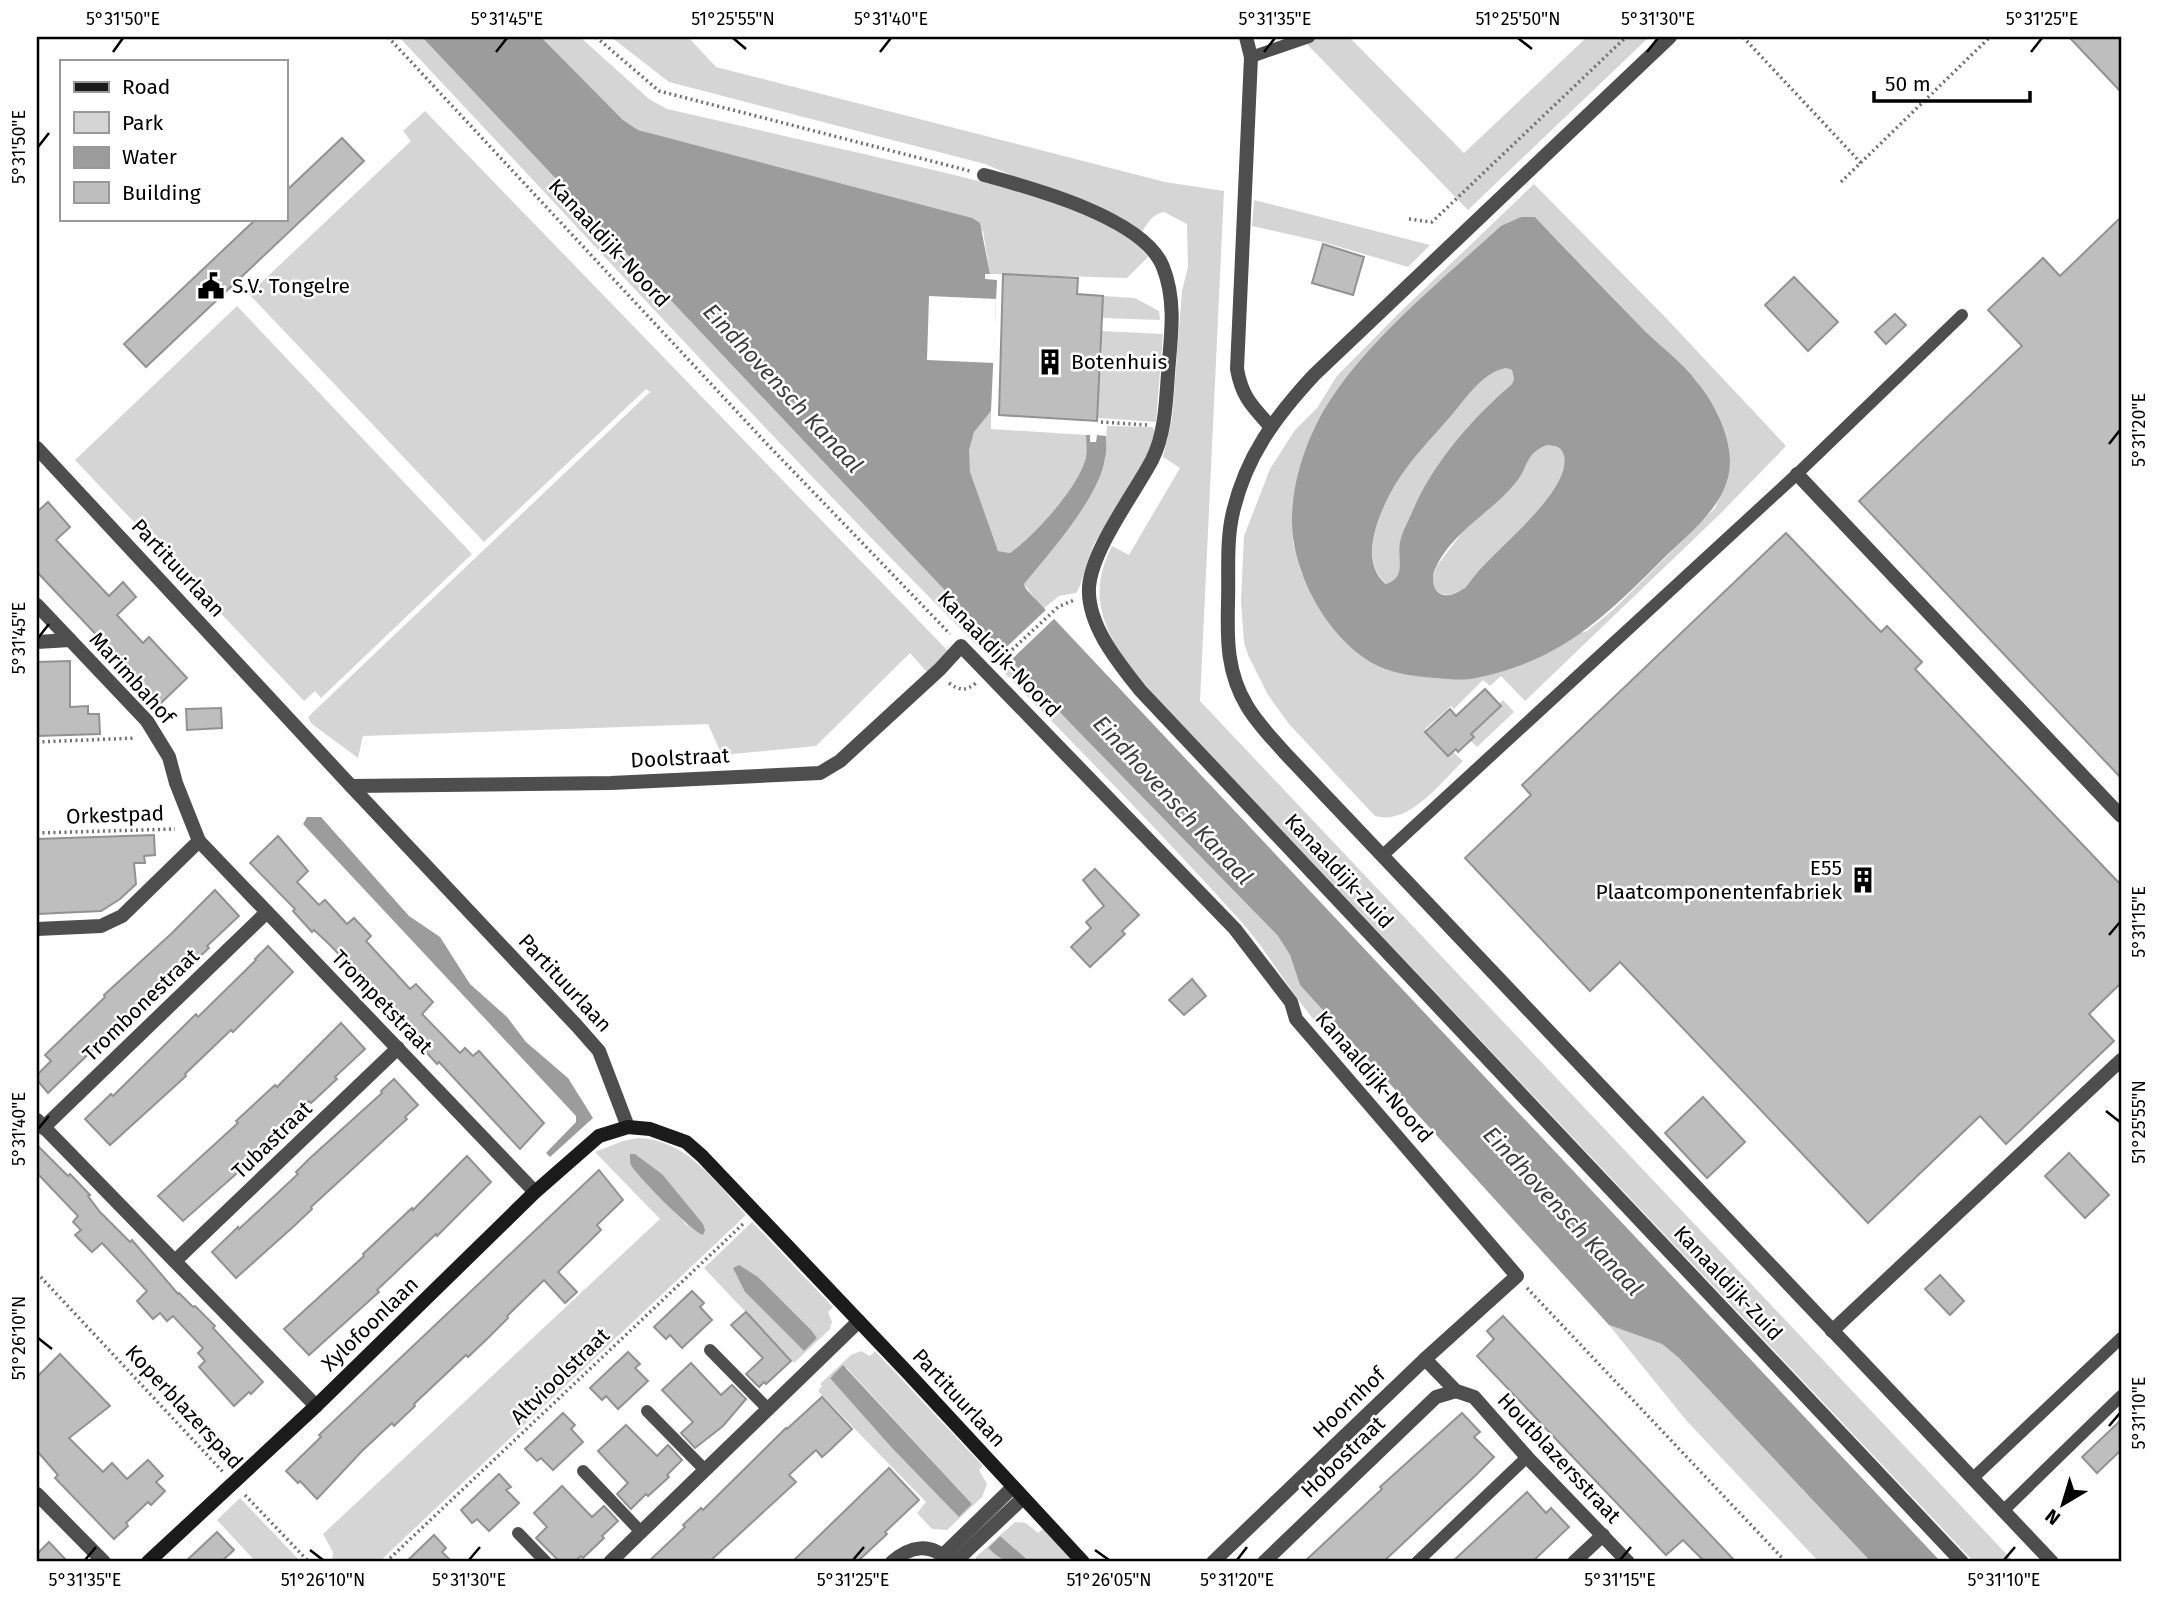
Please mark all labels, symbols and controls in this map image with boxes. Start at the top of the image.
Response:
text: 5°31'50"E [86,8,160,30]
text: 5°31'45"E [471,8,543,30]
text: 51°25'55"N [691,8,775,30]
text: 5°31'40"E [854,8,928,30]
text: 5°31'35"E [1239,8,1311,30]
text: 51°25'50"N [1476,8,1561,30]
text: 5°31'30"E [1621,8,1695,30]
text: 5°31'25"E [2006,8,2078,30]
legend [60,60,287,220]
scale bar [1874,60,2030,104]
text: 50 m [1885,71,1931,97]
text: Road [122,74,170,100]
text: 5°31'50"E [8,110,30,184]
text: Park [122,110,164,136]
text: Water [122,144,177,170]
street label: Kanaaldijk-Noord [543,173,675,313]
text: Building [122,180,201,206]
public building icon: S.V. Tongelre [196,271,226,301]
place label: S.V. Tongelre [232,273,350,299]
water label: Eindhovensch Kanaal [697,297,869,479]
building icon: Botenhuis [1035,347,1065,377]
place label: Botenhuis [1071,349,1167,375]
text: 5°31'20"E [2128,393,2150,467]
street label: Partituurlaan [126,513,230,623]
street label: Kanaaldijk-Noord [932,585,1066,723]
text: 5°31'45"E [8,602,30,674]
street label: Marimbahof [84,627,181,731]
water label: Eindhovensch Kanaal [1087,709,1259,891]
street label: Doolstraat [630,742,731,774]
street label: Orkestpad [65,800,165,830]
street label: Kanaaldijk-Zuid [1279,808,1399,934]
place label: E55 Plaatcomponentenfabriek [1596,855,1842,905]
building icon: E55 Plaatcomponentenfabriek [1848,865,1878,895]
text: 5°31'15"E [2128,886,2150,958]
street label: Partituurlaan [513,928,617,1038]
street label: Trombonestraat [77,943,205,1067]
street label: Trompetstraat [326,945,438,1060]
street label: Kanaaldijk-Noord [1310,1006,1438,1148]
text: 51°25'55"N [2128,1080,2150,1164]
text: 5°31'40"E [8,1092,30,1166]
street label: Tubastraat [227,1095,318,1184]
water label: Eindhovensch Kanaal [1477,1120,1649,1302]
street label: Kanaaldijk-Zuid [1668,1220,1788,1346]
street label: Xylofoonlaan [316,1271,424,1377]
text: 51°26'10"N [8,1296,30,1380]
street label: Altvioolstraat [505,1322,615,1430]
street label: Koperblazerspad [120,1339,248,1475]
street label: Partituurlaan [907,1343,1011,1453]
street label: Hoornhof [1307,1361,1392,1444]
text: 5°31'10"E [2128,1377,2150,1450]
street label: Houtblazersstraat [1492,1387,1626,1529]
street label: Hobostraat [1296,1410,1391,1503]
north arrow [2028,1470,2098,1540]
text: N [2041,1504,2065,1530]
text: 5°31'35"E [49,1569,121,1591]
text: 51°26'10"N [281,1569,365,1591]
text: 5°31'30"E [432,1569,506,1591]
text: 5°31'25"E [817,1569,889,1591]
text: 51°26'05"N [1066,1569,1152,1591]
text: 5°31'20"E [1200,1569,1274,1591]
text: 5°31'15"E [1584,1569,1656,1591]
text: 5°31'10"E [1968,1569,2041,1591]

